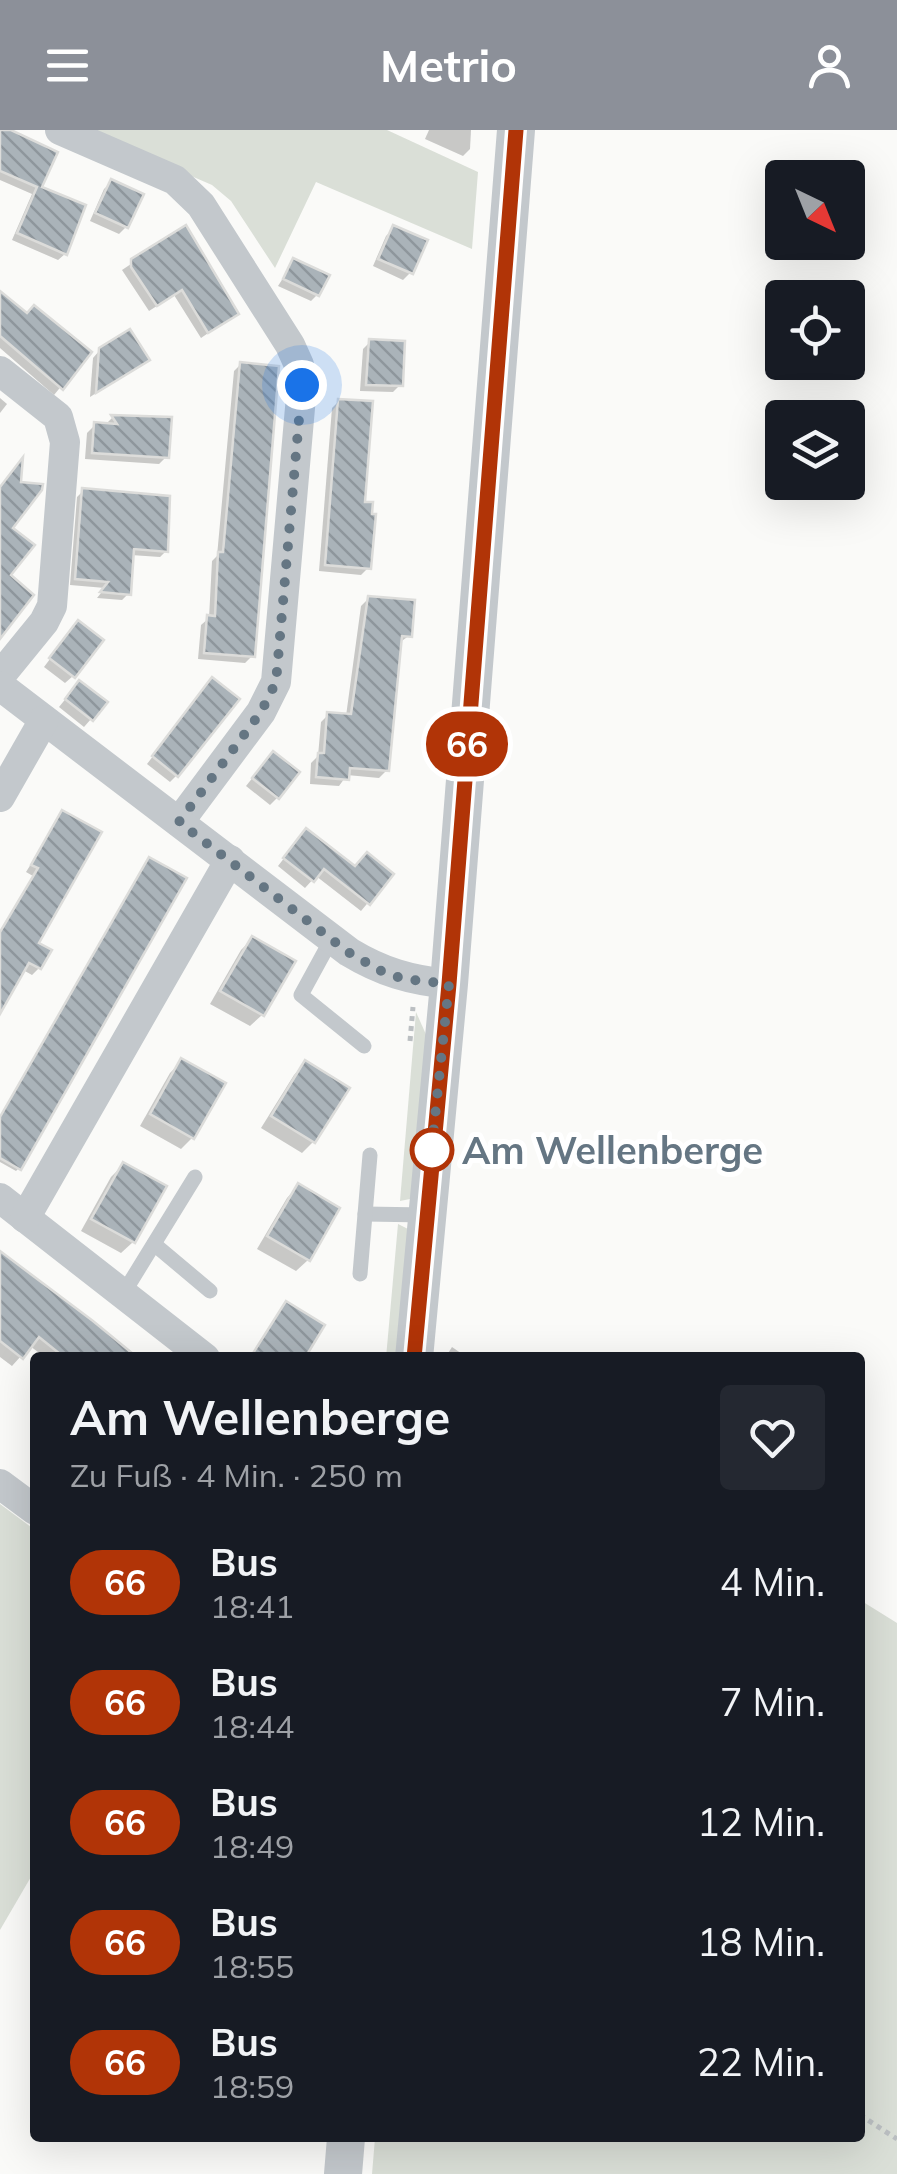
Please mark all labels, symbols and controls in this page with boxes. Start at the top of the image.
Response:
text: Metrio [380,37,517,93]
icon: menu [40,38,95,93]
icon: person [802,38,857,93]
north arrow [765,160,865,260]
map controls [765,160,865,500]
button: locate [765,280,865,380]
your location [277,360,327,410]
button: layers [765,400,865,500]
line badge: 66 [422,712,512,776]
text: 66 [446,722,488,766]
place label: Am Wellenberge [462,1126,763,1174]
marker: Am Wellenberge [411,1129,453,1171]
button: heart [720,1385,825,1490]
text: Am Wellenberge [70,1387,450,1447]
text: Zu Fuß · 4 Min. · 250 m [70,1455,403,1495]
text: Bus [210,1538,278,1586]
text: 4 Min. [720,1558,825,1606]
text: 66 [104,1560,146,1604]
text: 18:41 [210,1586,294,1626]
text: Bus [210,1658,278,1706]
text: 7 Min. [720,1678,825,1726]
text: 66 [104,1680,146,1724]
text: 18:44 [210,1706,294,1746]
text: Bus [210,1778,278,1826]
text: 12 Min. [697,1798,825,1846]
text: 66 [104,1800,146,1844]
text: 18:49 [210,1826,294,1866]
text: Bus [210,1898,278,1946]
text: 18 Min. [697,1918,825,1966]
text: 66 [104,1920,146,1964]
text: 18:55 [210,1946,294,1986]
text: Bus [210,2018,278,2066]
text: 22 Min. [697,2038,825,2086]
text: 66 [104,2040,146,2084]
text: 18:59 [210,2066,294,2106]

